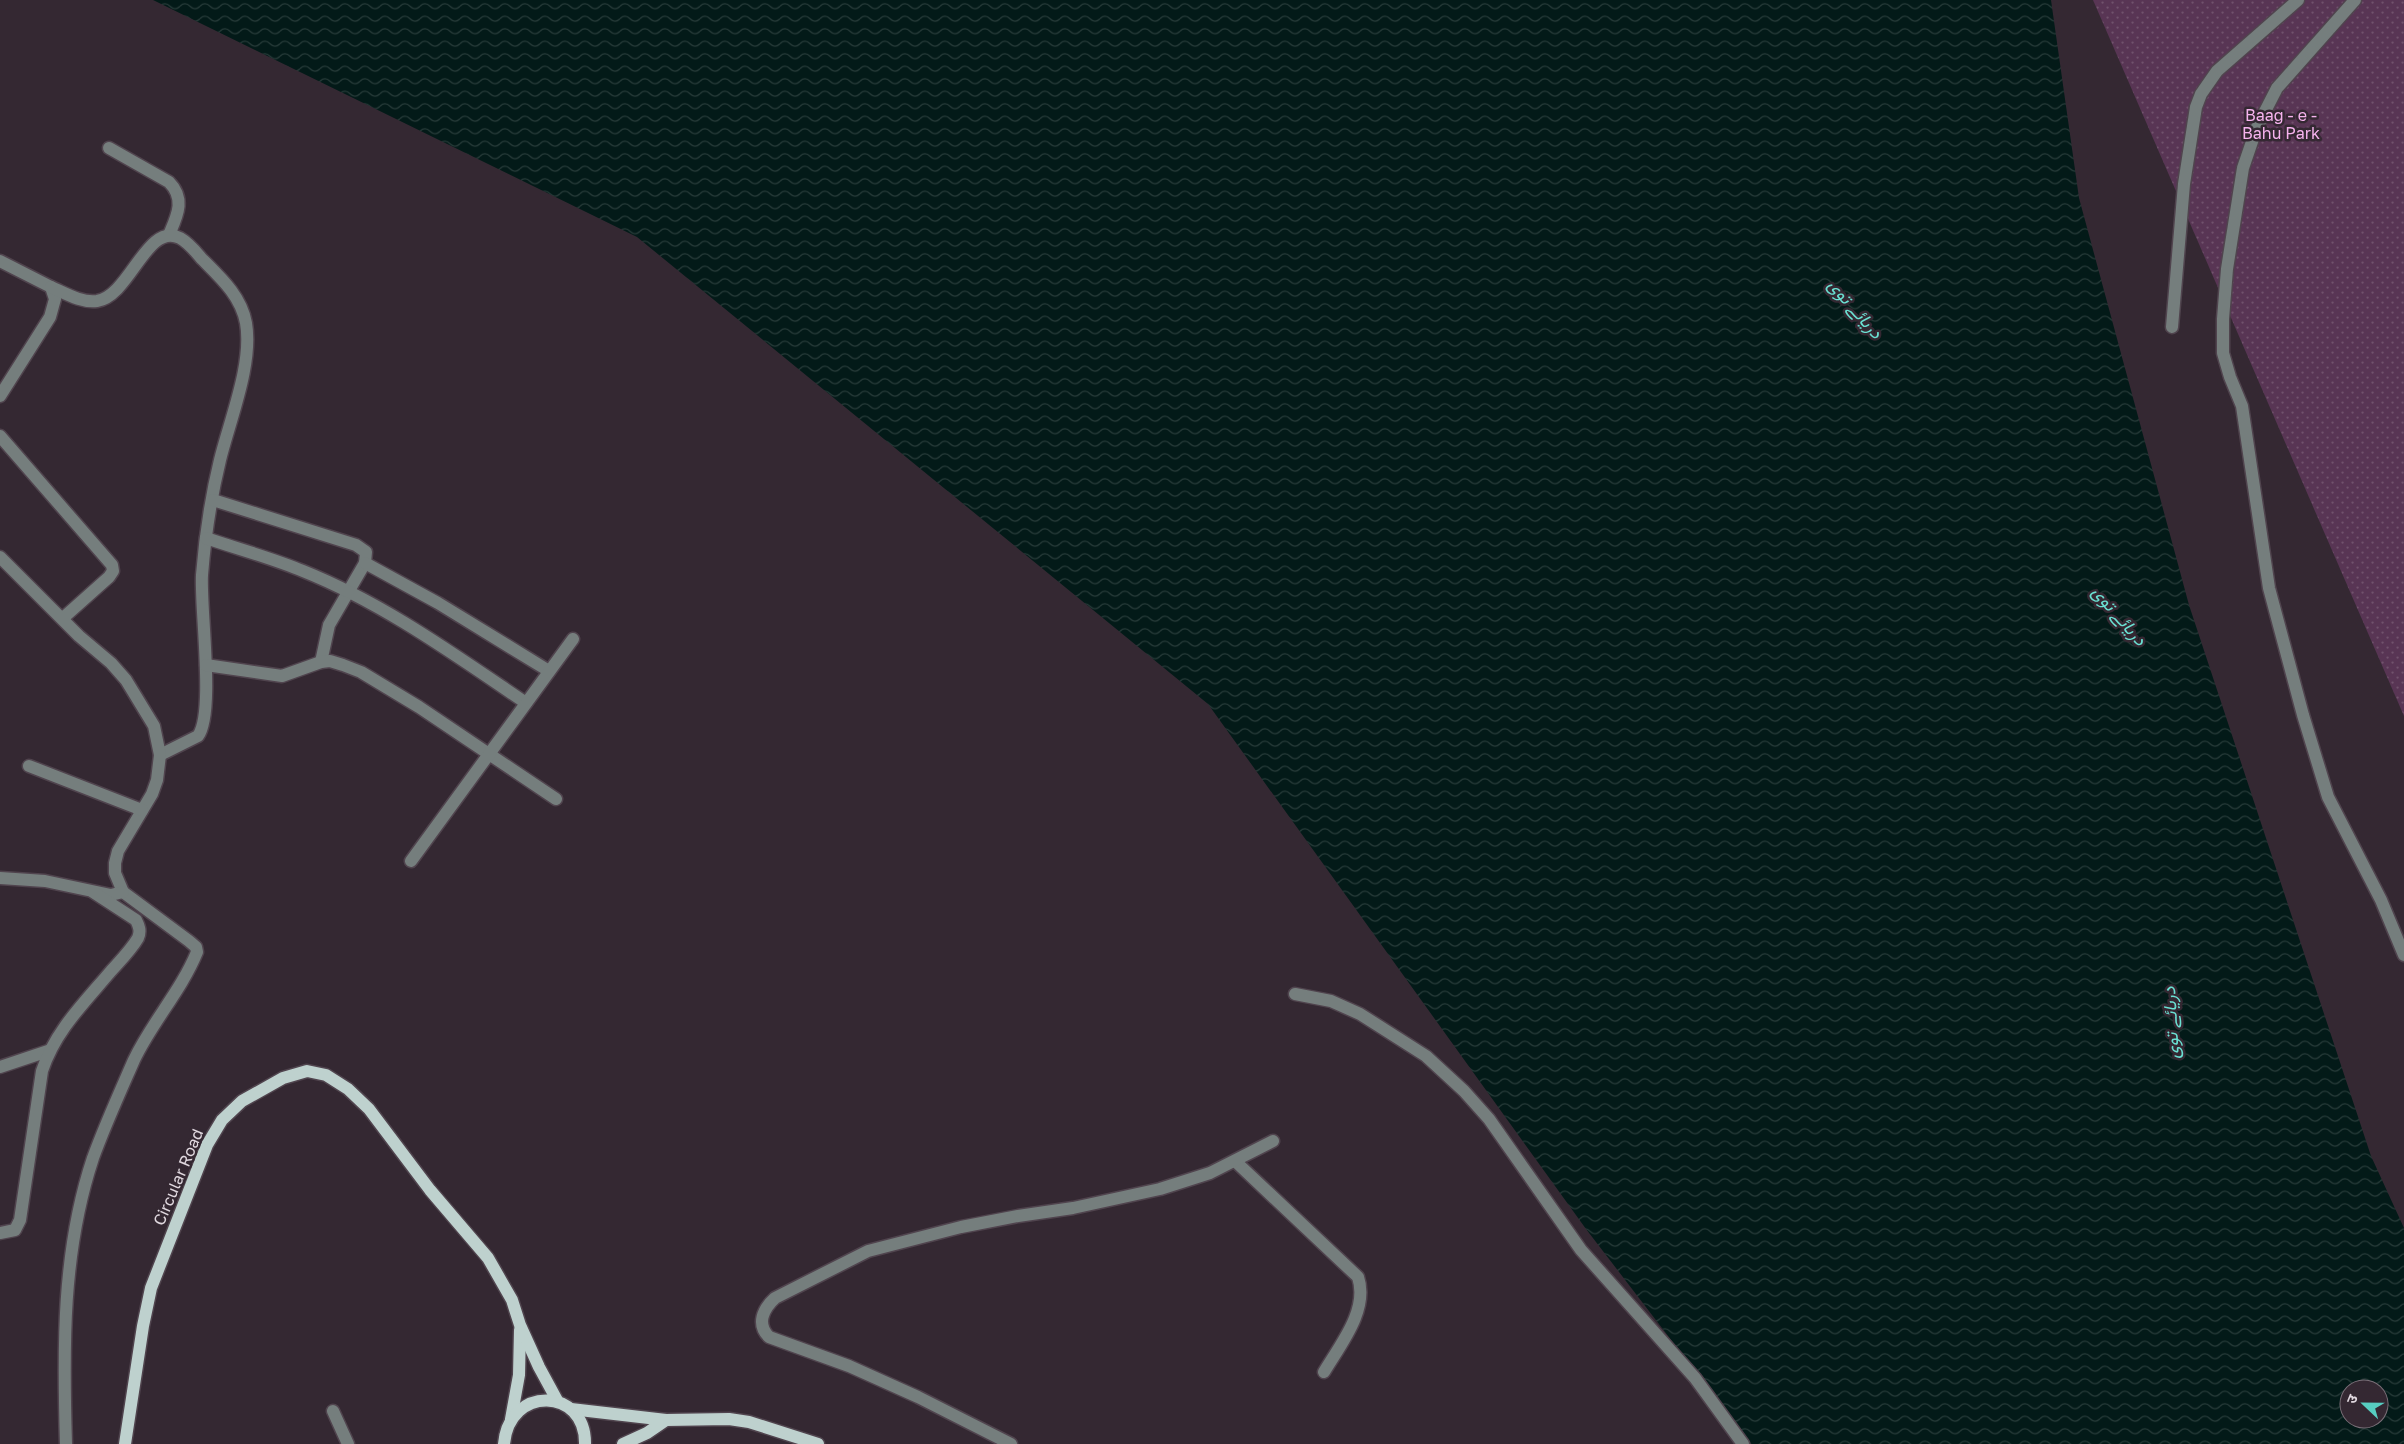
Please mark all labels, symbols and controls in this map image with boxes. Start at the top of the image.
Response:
park label: Baag - e - Bahu Park [2242,105,2320,143]
water label: دریائے توی [1823,273,1888,343]
water label: دریائے توی [2087,580,2152,650]
water label: دریائے توی [2157,986,2184,1060]
street label: Circular Road [149,1126,207,1228]
north arrow [2339,1379,2389,1429]
text: उ [2342,1391,2361,1406]

